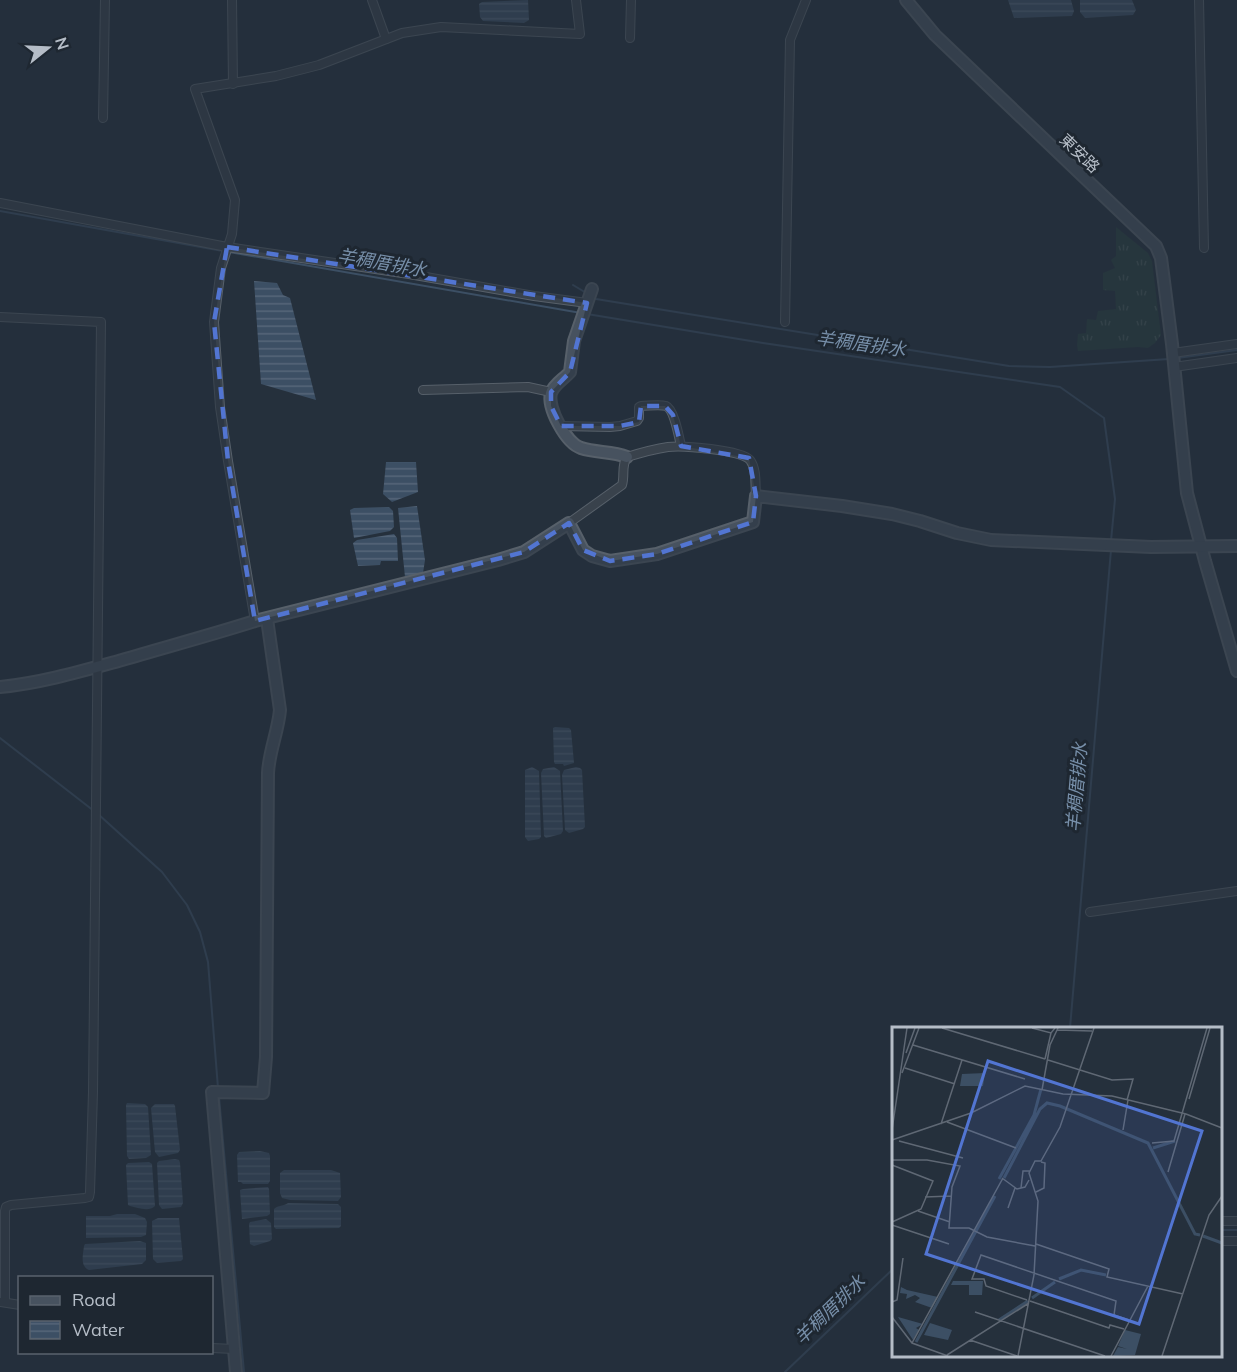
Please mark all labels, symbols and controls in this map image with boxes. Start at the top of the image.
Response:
north arrow [18,18,78,78]
text: N [51,35,74,52]
street label: 東安路 [1056,129,1104,177]
water label: 羊稠厝排水 [336,243,429,282]
water label: 羊稠厝排水 [815,326,908,361]
water label: 羊稠厝排水 [1061,740,1092,833]
inset map [892,1027,1222,1357]
water label: 羊稠厝排水 [789,1269,871,1349]
legend [18,1276,213,1354]
text: Road [72,1288,116,1311]
text: Water [72,1318,125,1341]

